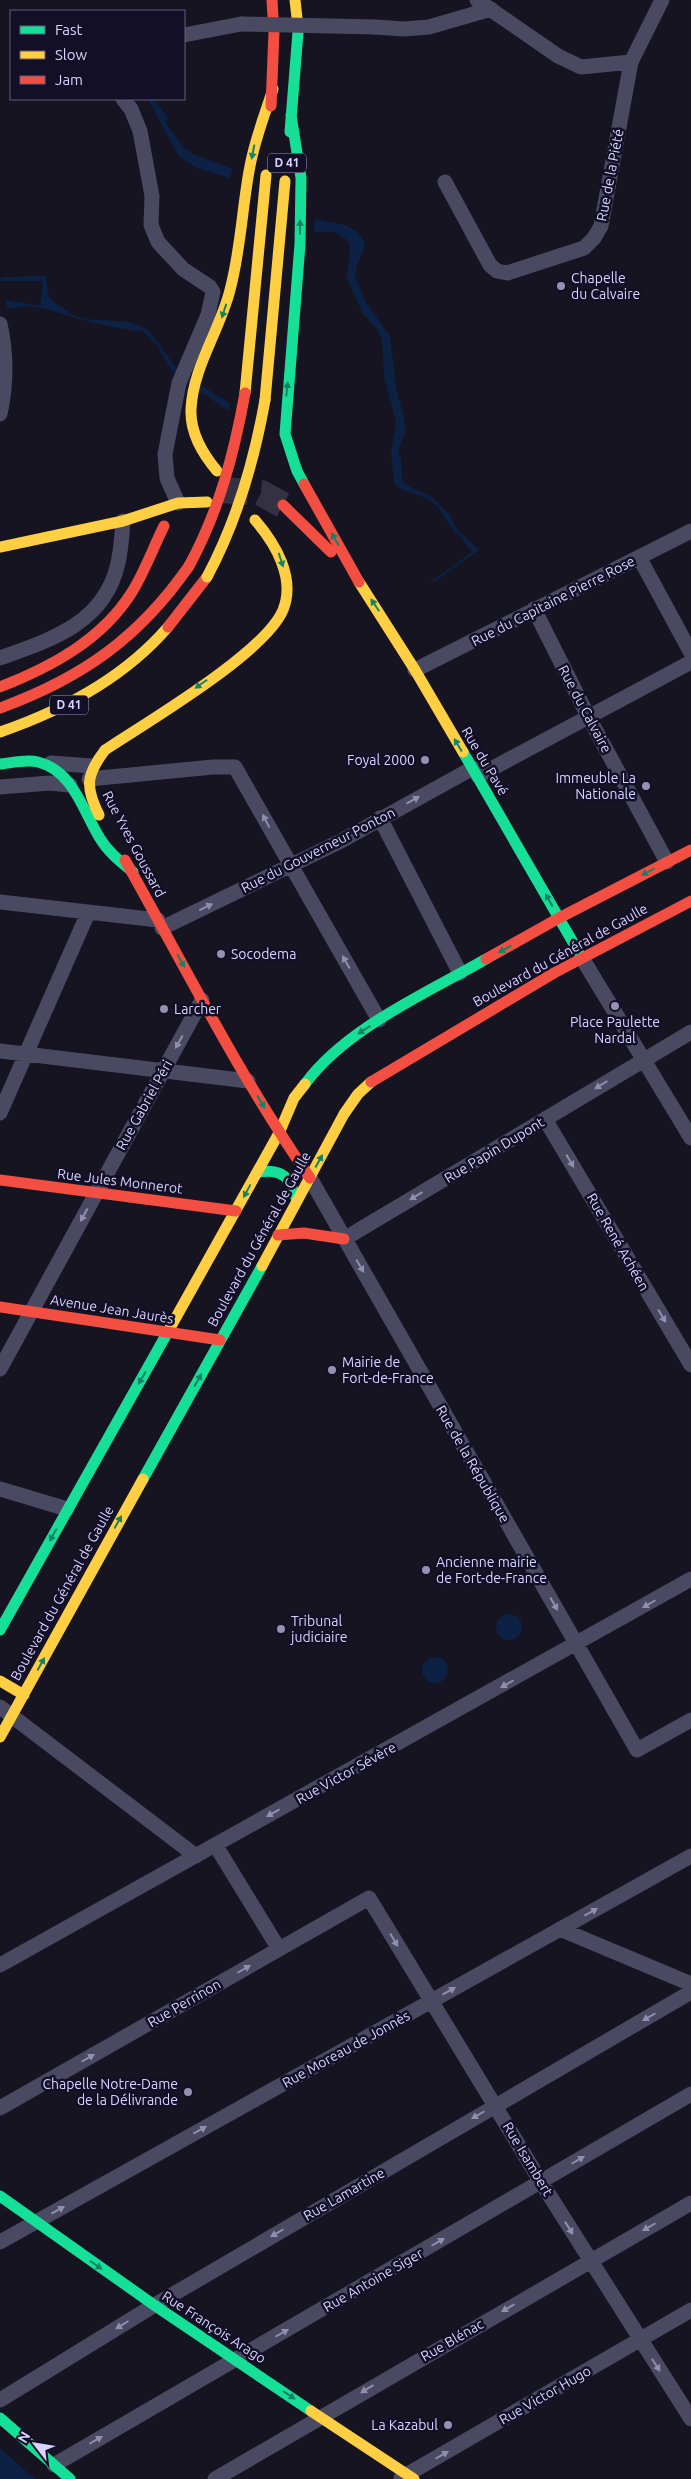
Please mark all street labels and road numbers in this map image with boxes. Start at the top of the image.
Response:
street label: Rue de la Piété [593,128,627,222]
road number: D 41 [268,154,306,172]
street label: Rue du Capitaine Pierre Rose [469,553,637,649]
street label: Rue du Calvaire [555,662,615,756]
road number: D 41 [50,696,88,714]
street label: Rue du Pavé [458,724,512,798]
street label: Rue Yves Goussard [99,788,169,900]
street label: Rue du Gouverneur Ponton [238,804,398,896]
street label: Boulevard du Général de Gaulle [470,900,650,1010]
street label: Rue Gabriel Péri [113,1057,175,1153]
street label: Rue Papin Dupont [441,1114,547,1186]
street label: Boulevard du Général de Gaulle [204,1149,314,1329]
street label: Rue Jules Monnerot [56,1165,184,1197]
street label: Rue René Achéen [584,1190,652,1294]
street label: Avenue Jean Jaurès [49,1291,175,1327]
street label: Rue de la République [433,1403,513,1525]
street label: Boulevard du Général de Gaulle [7,1503,117,1683]
street label: Rue Victor Sévère [293,1739,399,1807]
street label: Rue Perrinon [145,1976,223,2030]
street label: Rue Moreau de Jonnès [279,2007,413,2091]
street label: Rue Isambert [500,2119,557,2199]
street label: Rue Lamartine [301,2164,387,2224]
street label: Rue Antoine Siger [320,2245,426,2315]
street label: Rue François Arago [159,2287,269,2367]
street label: Rue Blénac [418,2315,487,2364]
street label: Rue Victor Hugo [496,2362,594,2428]

